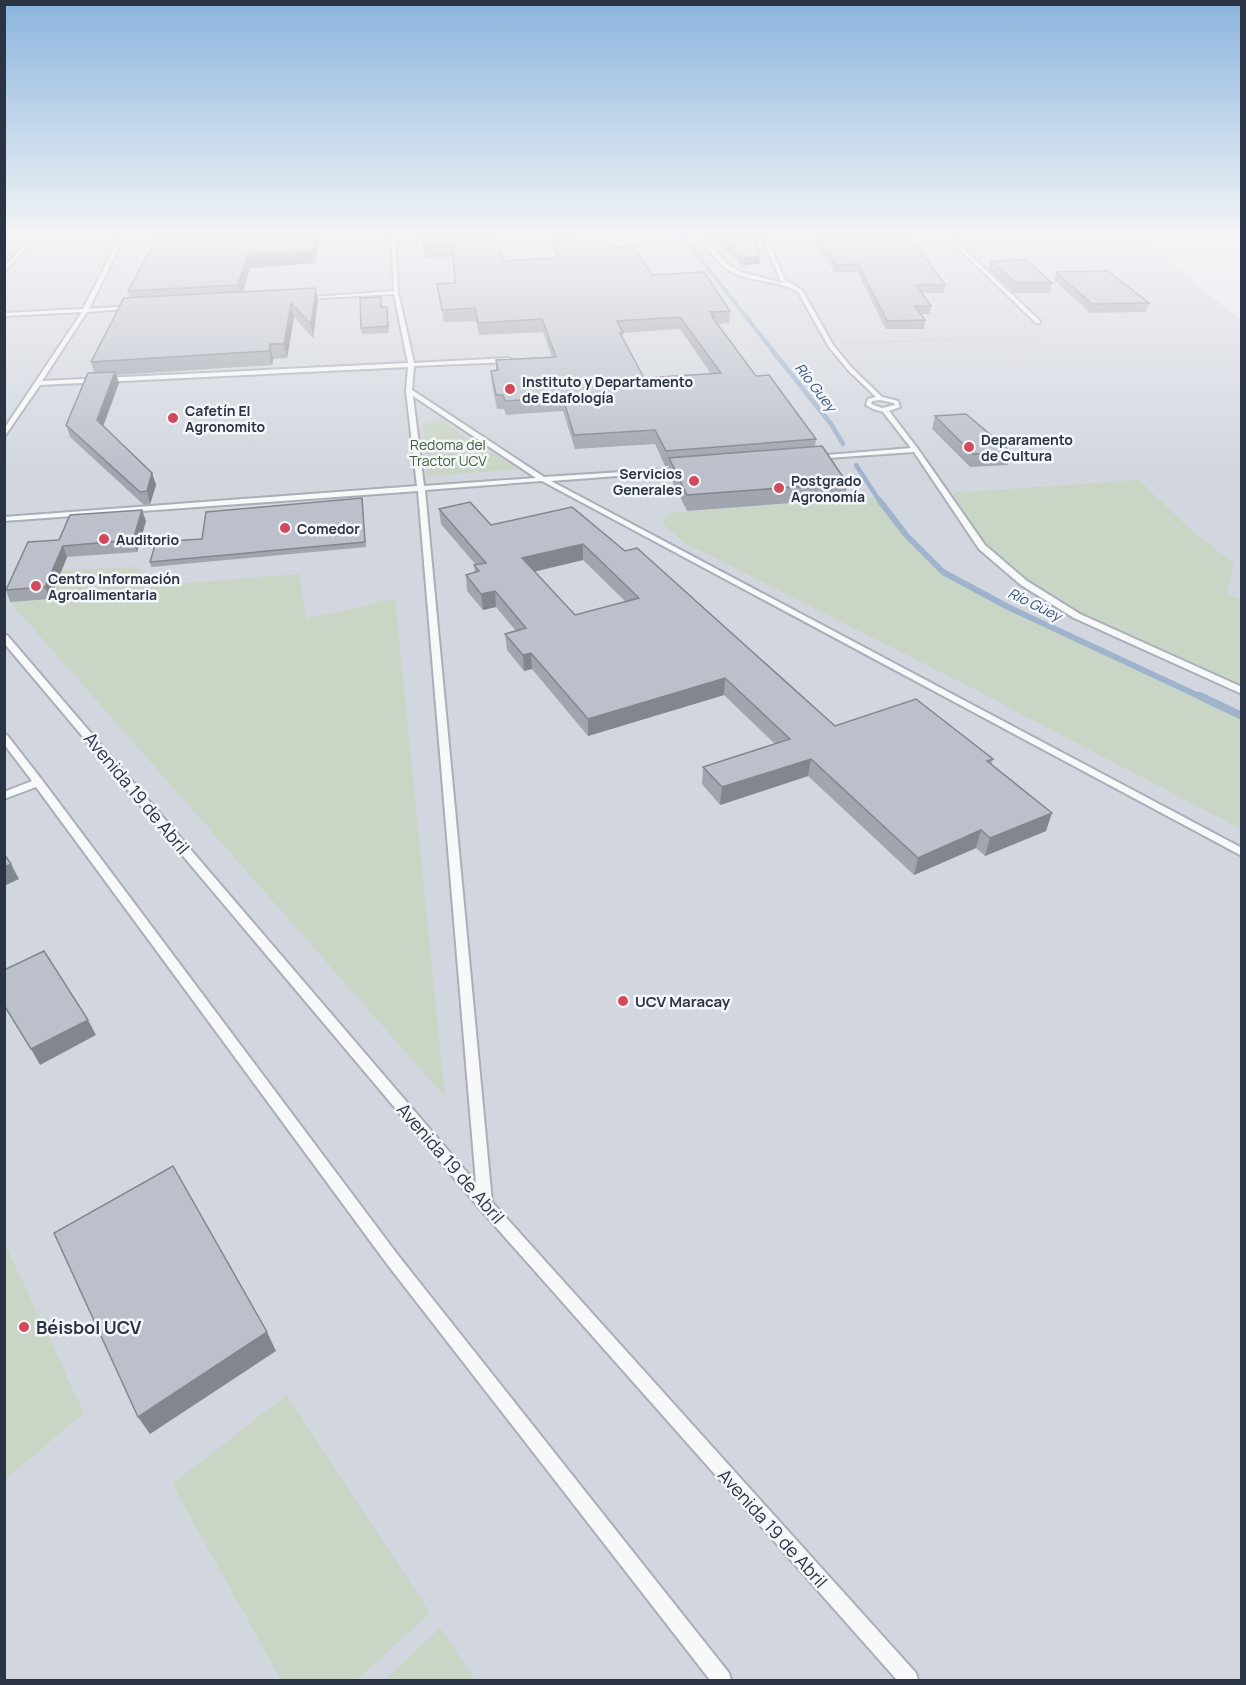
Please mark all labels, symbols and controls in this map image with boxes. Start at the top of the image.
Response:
water label: Río Guey [791,359,843,417]
place label: Instituto y Departamento de Edafología [522,372,693,407]
marker: Instituto y Departamento de Edafología [503,382,517,396]
place label: Cafetín El Agronomito [185,401,266,436]
marker: Cafetín El Agronomito [166,411,180,425]
place label: Deparamento de Cultura [981,430,1073,465]
park label: Redoma del Tractor UCV [409,435,487,470]
marker: Deparamento de Cultura [962,440,976,454]
place label: Servicios Generales [613,464,682,499]
place label: Postgrado Agronomía [791,471,865,506]
marker: Servicios Generales [687,474,701,488]
marker: Postgrado Agronomía [772,481,786,495]
place label: Comedor [297,519,360,538]
marker: Comedor [278,521,292,535]
place label: Auditorio [116,530,180,549]
marker: Auditorio [97,532,111,546]
place label: Centro Información Agroalimentaria [48,569,180,604]
marker: Centro Información Agroalimentaria [29,579,43,593]
water label: Río Güey [1005,583,1067,626]
street label: Avenida 19 de Abril [79,727,195,859]
place label: UCV Maracay [635,991,731,1012]
marker: UCV Maracay [616,994,630,1008]
street label: Avenida 19 de Abril [392,1098,510,1228]
place label: Béisbol UCV [36,1315,142,1339]
marker: Béisbol UCV [17,1320,31,1334]
street label: Avenida 19 de Abril [713,1463,833,1593]

